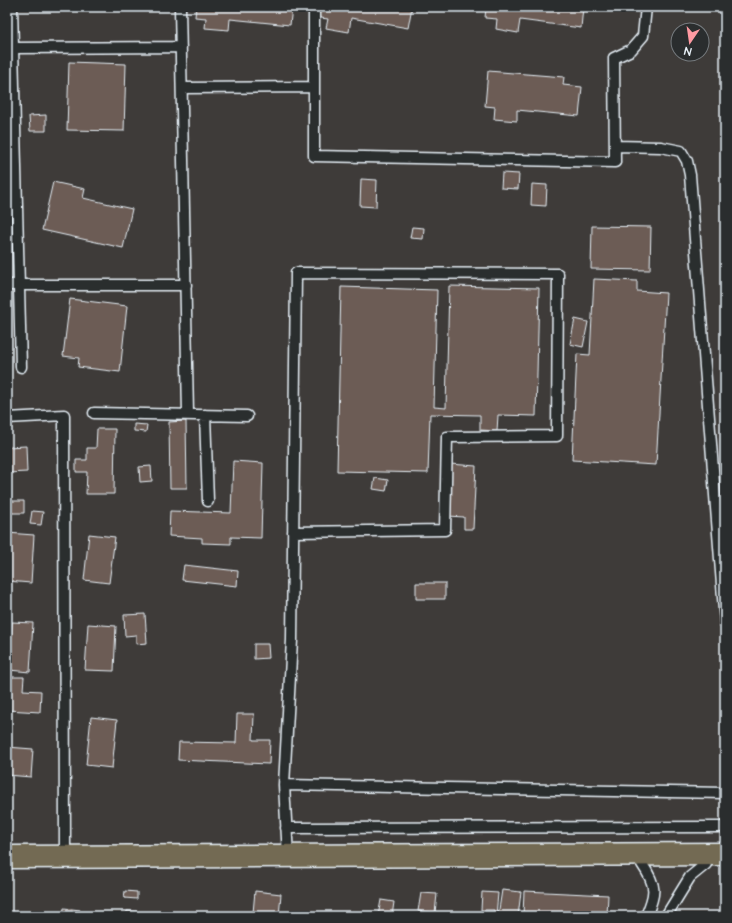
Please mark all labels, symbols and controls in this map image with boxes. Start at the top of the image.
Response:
north arrow [670,22,710,62]
text: N [683,43,693,59]

